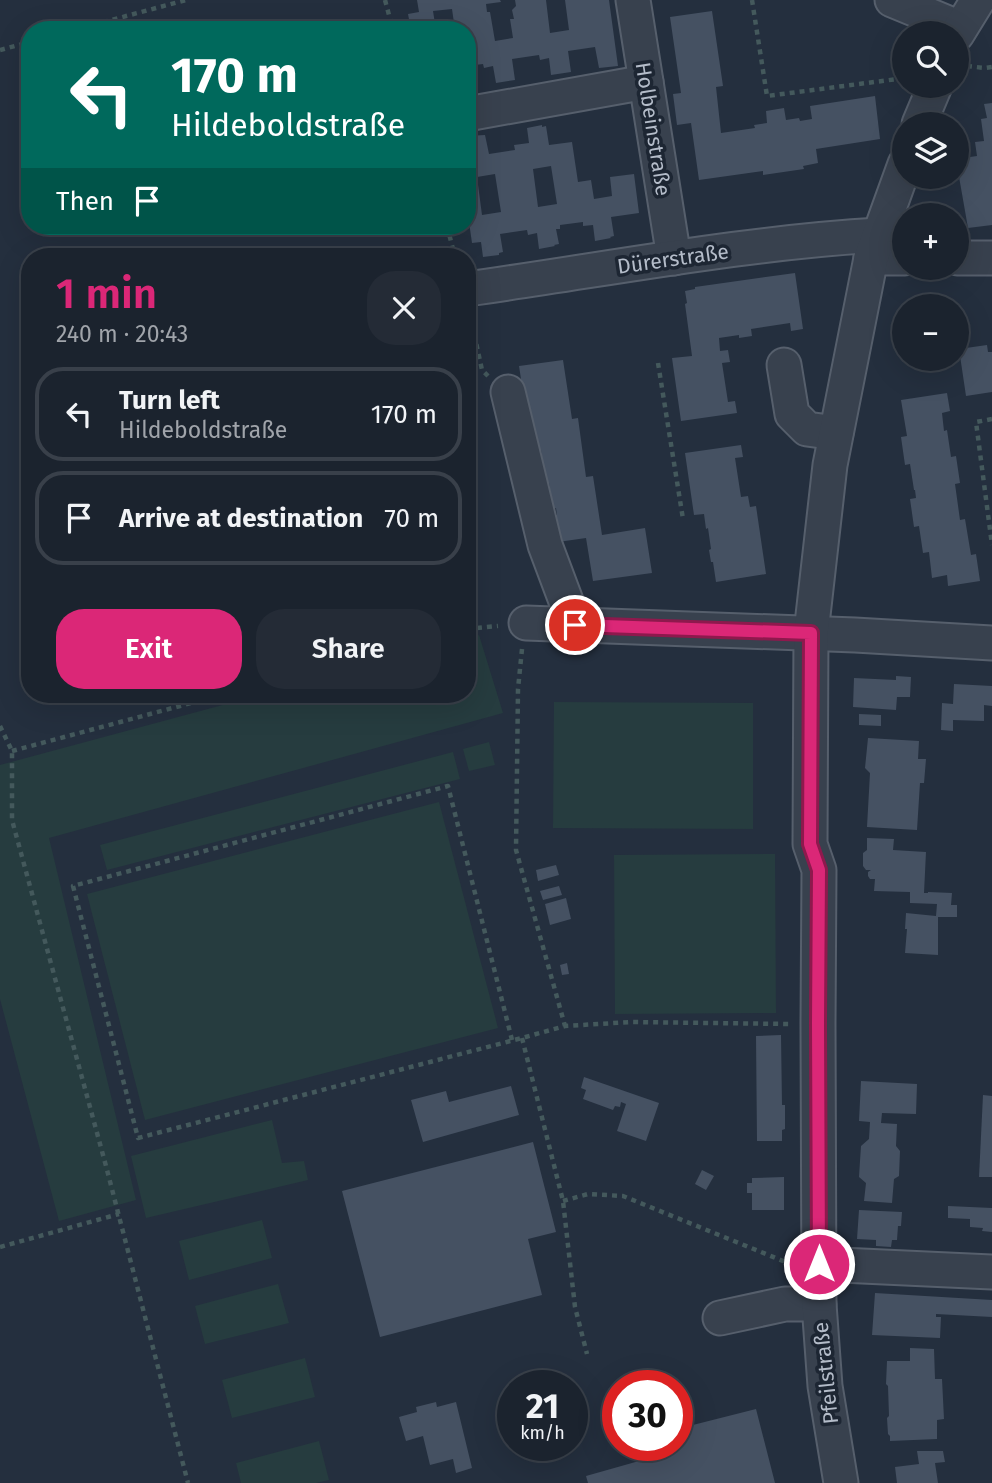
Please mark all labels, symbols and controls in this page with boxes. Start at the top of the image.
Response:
map controls [892,21,969,371]
button: search [892,21,969,98]
text: 170 m [171,46,298,105]
icon: left [56,49,147,140]
street label: Holbeinstraße [630,60,676,198]
text: Hildeboldstraße [171,106,405,144]
button: layers [892,112,969,189]
icon: arrive [128,182,166,220]
text: Then [56,186,114,217]
button: + [892,203,969,280]
street label: Dürerstraße [615,238,731,280]
text: 1 min [56,269,157,319]
button: close [367,271,441,345]
button: − [892,294,969,371]
text: 240 m · 20:43 [56,320,188,348]
text: Turn left [119,385,220,416]
icon: left [60,395,98,433]
text: 170 m [371,399,437,430]
text: Hildeboldstraße [119,416,287,444]
icon: arrive [60,499,98,537]
text: Arrive at destination [119,503,363,534]
text: 70 m [384,503,439,534]
pin [545,595,605,655]
icon: arrive [556,606,594,644]
button: Exit [56,609,242,689]
button: Share [256,609,441,689]
position arrow [782,1227,856,1301]
street label: Pfeilstraße [808,1321,844,1425]
speed limit sign: 30 [602,1370,693,1461]
text: 21 [526,1385,559,1427]
text: km/h [520,1422,565,1444]

